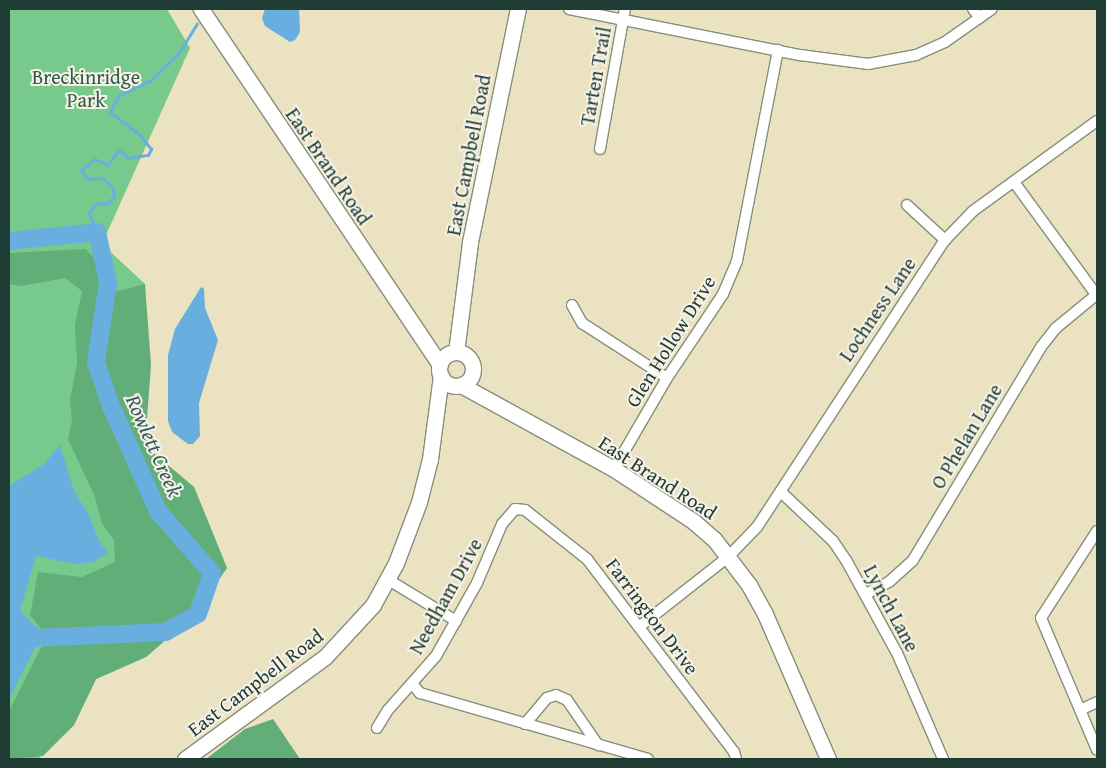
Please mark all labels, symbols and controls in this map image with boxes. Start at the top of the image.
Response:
street label: Tarten Trail [574,25,616,127]
park label: Breckinridge Park [32,65,140,112]
street label: East Campbell Road [441,72,495,238]
street label: East Brand Road [281,103,377,229]
street label: Lochness Lane [833,252,921,366]
street label: Glen Hollow Drive [620,271,720,411]
street label: O Phelan Lane [925,379,1007,493]
water label: Rowlett Creek [120,391,188,501]
street label: East Brand Road [594,430,722,524]
street label: Needham Drive [403,534,487,658]
street label: Farrington Drive [601,553,705,679]
street label: Lynch Lane [859,560,925,656]
street label: East Campbell Road [182,623,328,741]

